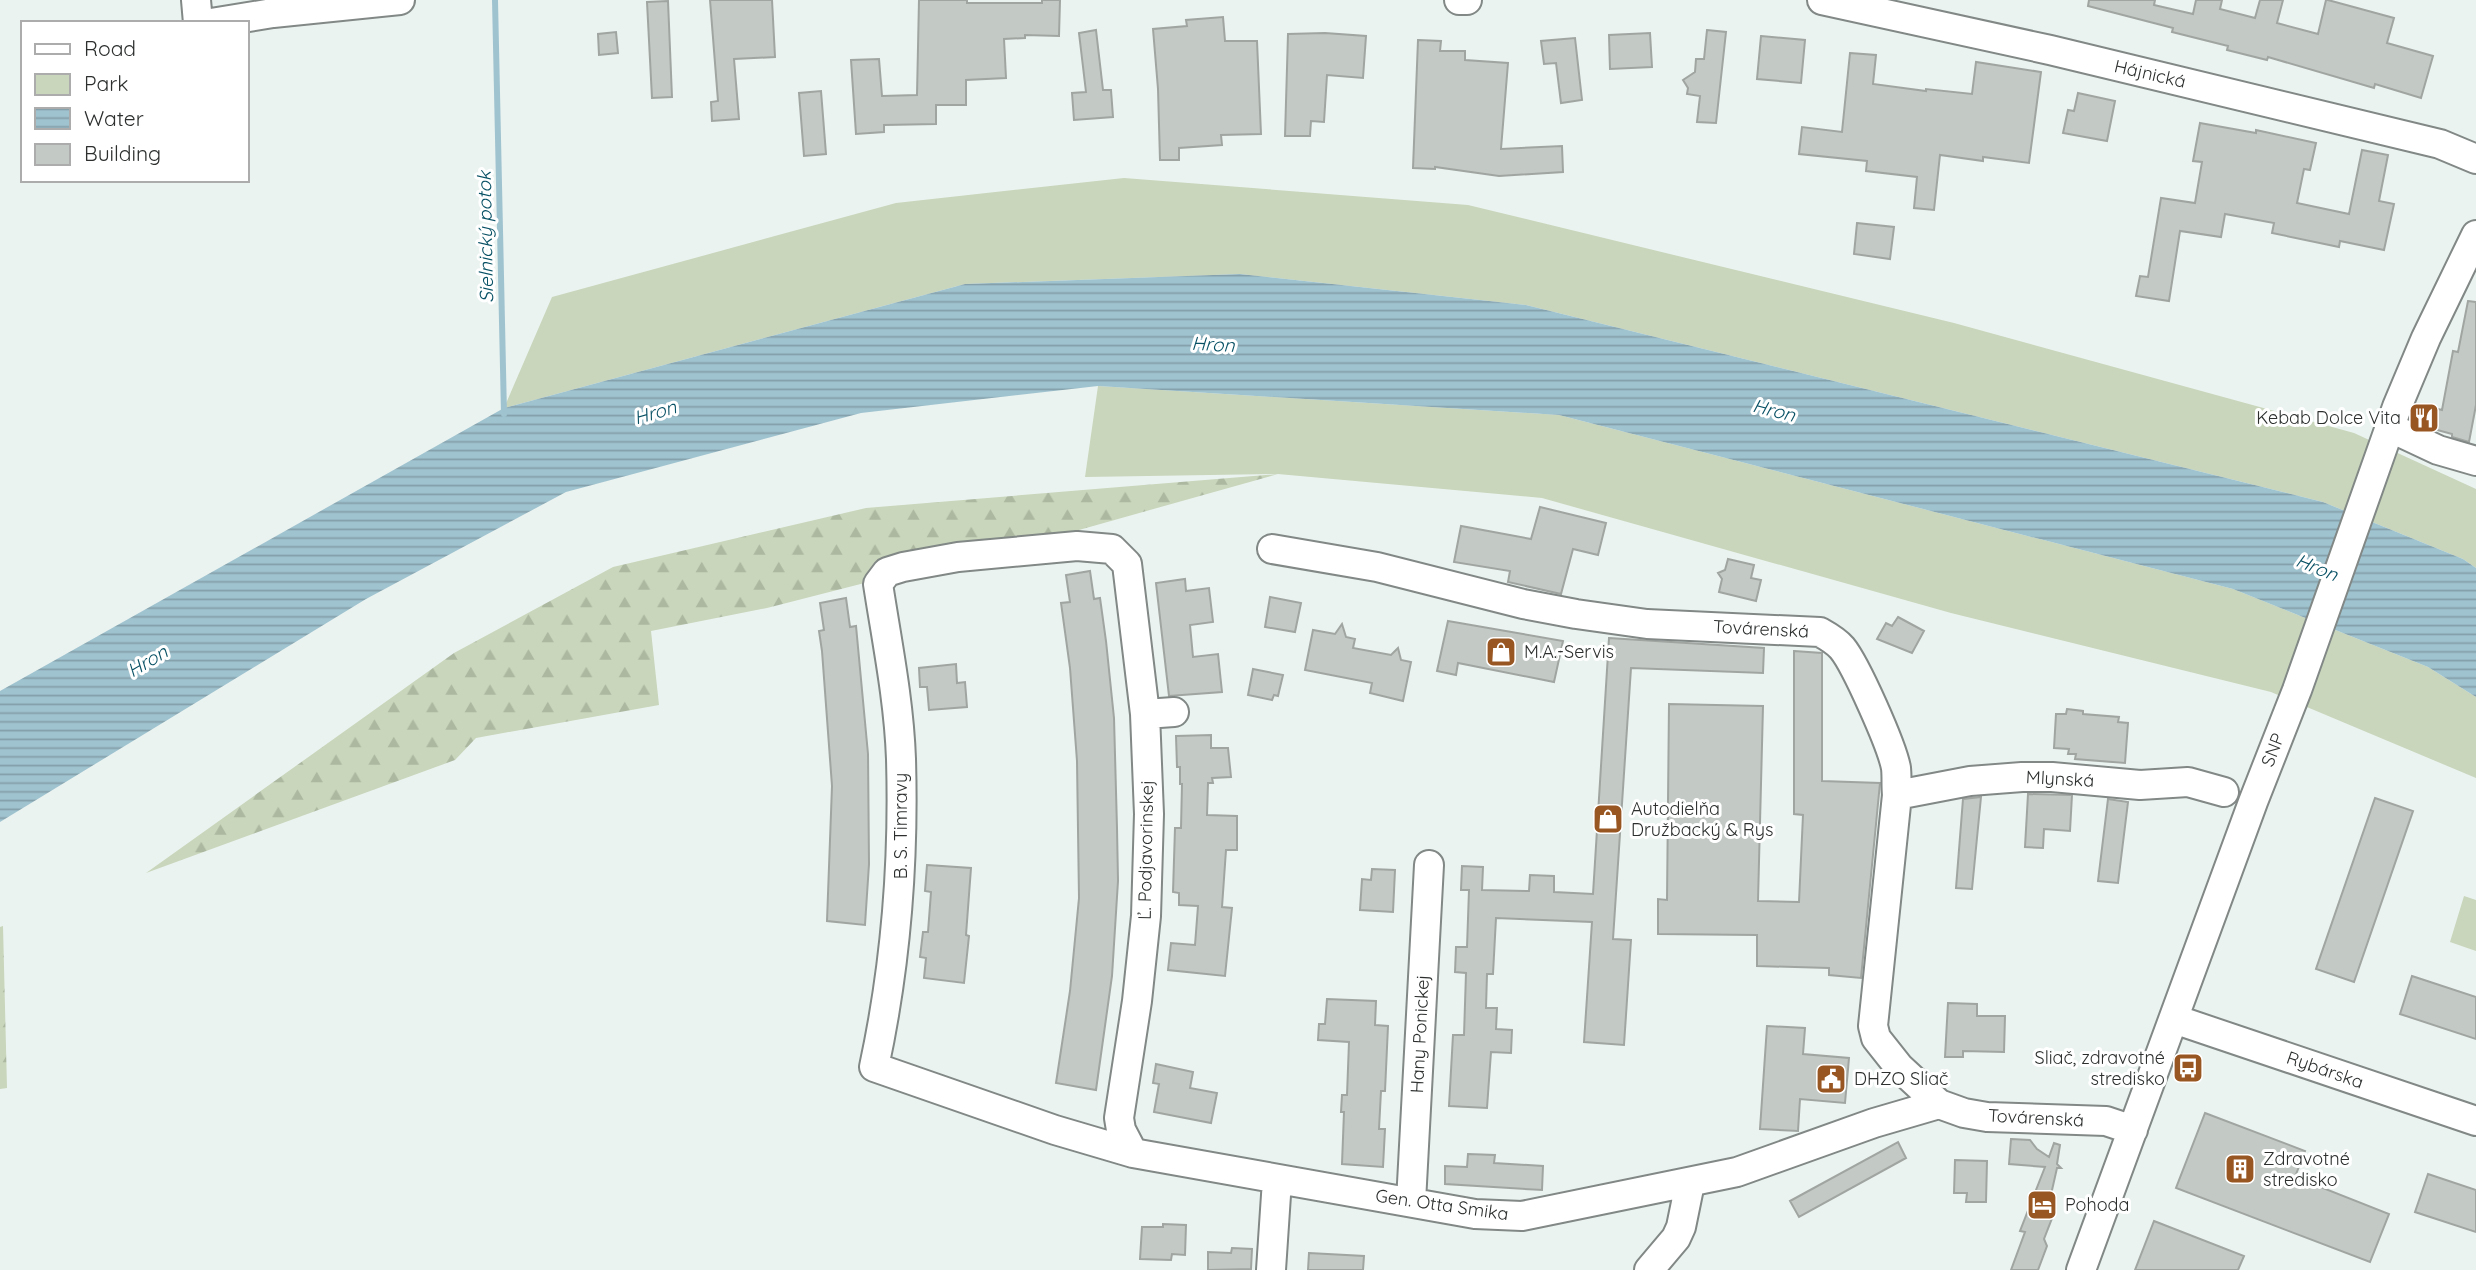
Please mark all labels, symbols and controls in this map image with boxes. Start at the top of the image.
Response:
legend [21,21,248,182]
text: Road [84,35,136,61]
street label: Hájnická [2112,54,2188,93]
text: Park [84,70,128,96]
text: Water [84,105,144,131]
text: Building [84,140,161,166]
water label: Sielnický potok [472,169,498,303]
water label: Hron [1191,331,1236,357]
water label: Hron [1750,393,1799,427]
water label: Hron [631,394,680,429]
restaurant icon: Kebab Dolce Vita [2407,401,2441,435]
place label: Kebab Dolce Vita [2256,406,2401,429]
water label: Hron [2293,548,2342,587]
street label: Továrenská [1713,615,1810,642]
shop icon: M.A.-Servis [1484,635,1518,669]
water label: Hron [122,639,172,682]
place label: M.A.-Servis [1524,640,1614,663]
street label: SNP [2256,730,2289,770]
street label: Mlynská [2025,765,2095,792]
street label: B. S. Timravy [889,773,912,879]
street label: Ľ. Podjavorinskej [1133,780,1158,920]
place label: Autodielňa Družbacký & Rys [1631,797,1773,841]
shop icon: Autodielňa Družbacký & Rys [1591,802,1625,836]
street label: Hany Ponickej [1405,974,1434,1094]
place label: Sliač, zdravotné stredisko [2035,1046,2165,1090]
street label: Rybárska [2284,1046,2367,1093]
bus stop icon: Sliač, zdravotné stredisko [2171,1051,2205,1085]
public building icon: DHZO Sliač [1814,1062,1848,1096]
place label: DHZO Sliač [1854,1067,1948,1090]
street label: Továrenská [1988,1104,2085,1131]
place label: Zdravotné stredisko [2263,1147,2350,1191]
building icon: Zdravotné stredisko [2223,1152,2257,1186]
street label: Gen. Otta Smika [1374,1184,1510,1225]
hotel icon: Pohoda [2025,1188,2059,1222]
place label: Pohoda [2065,1193,2129,1216]

